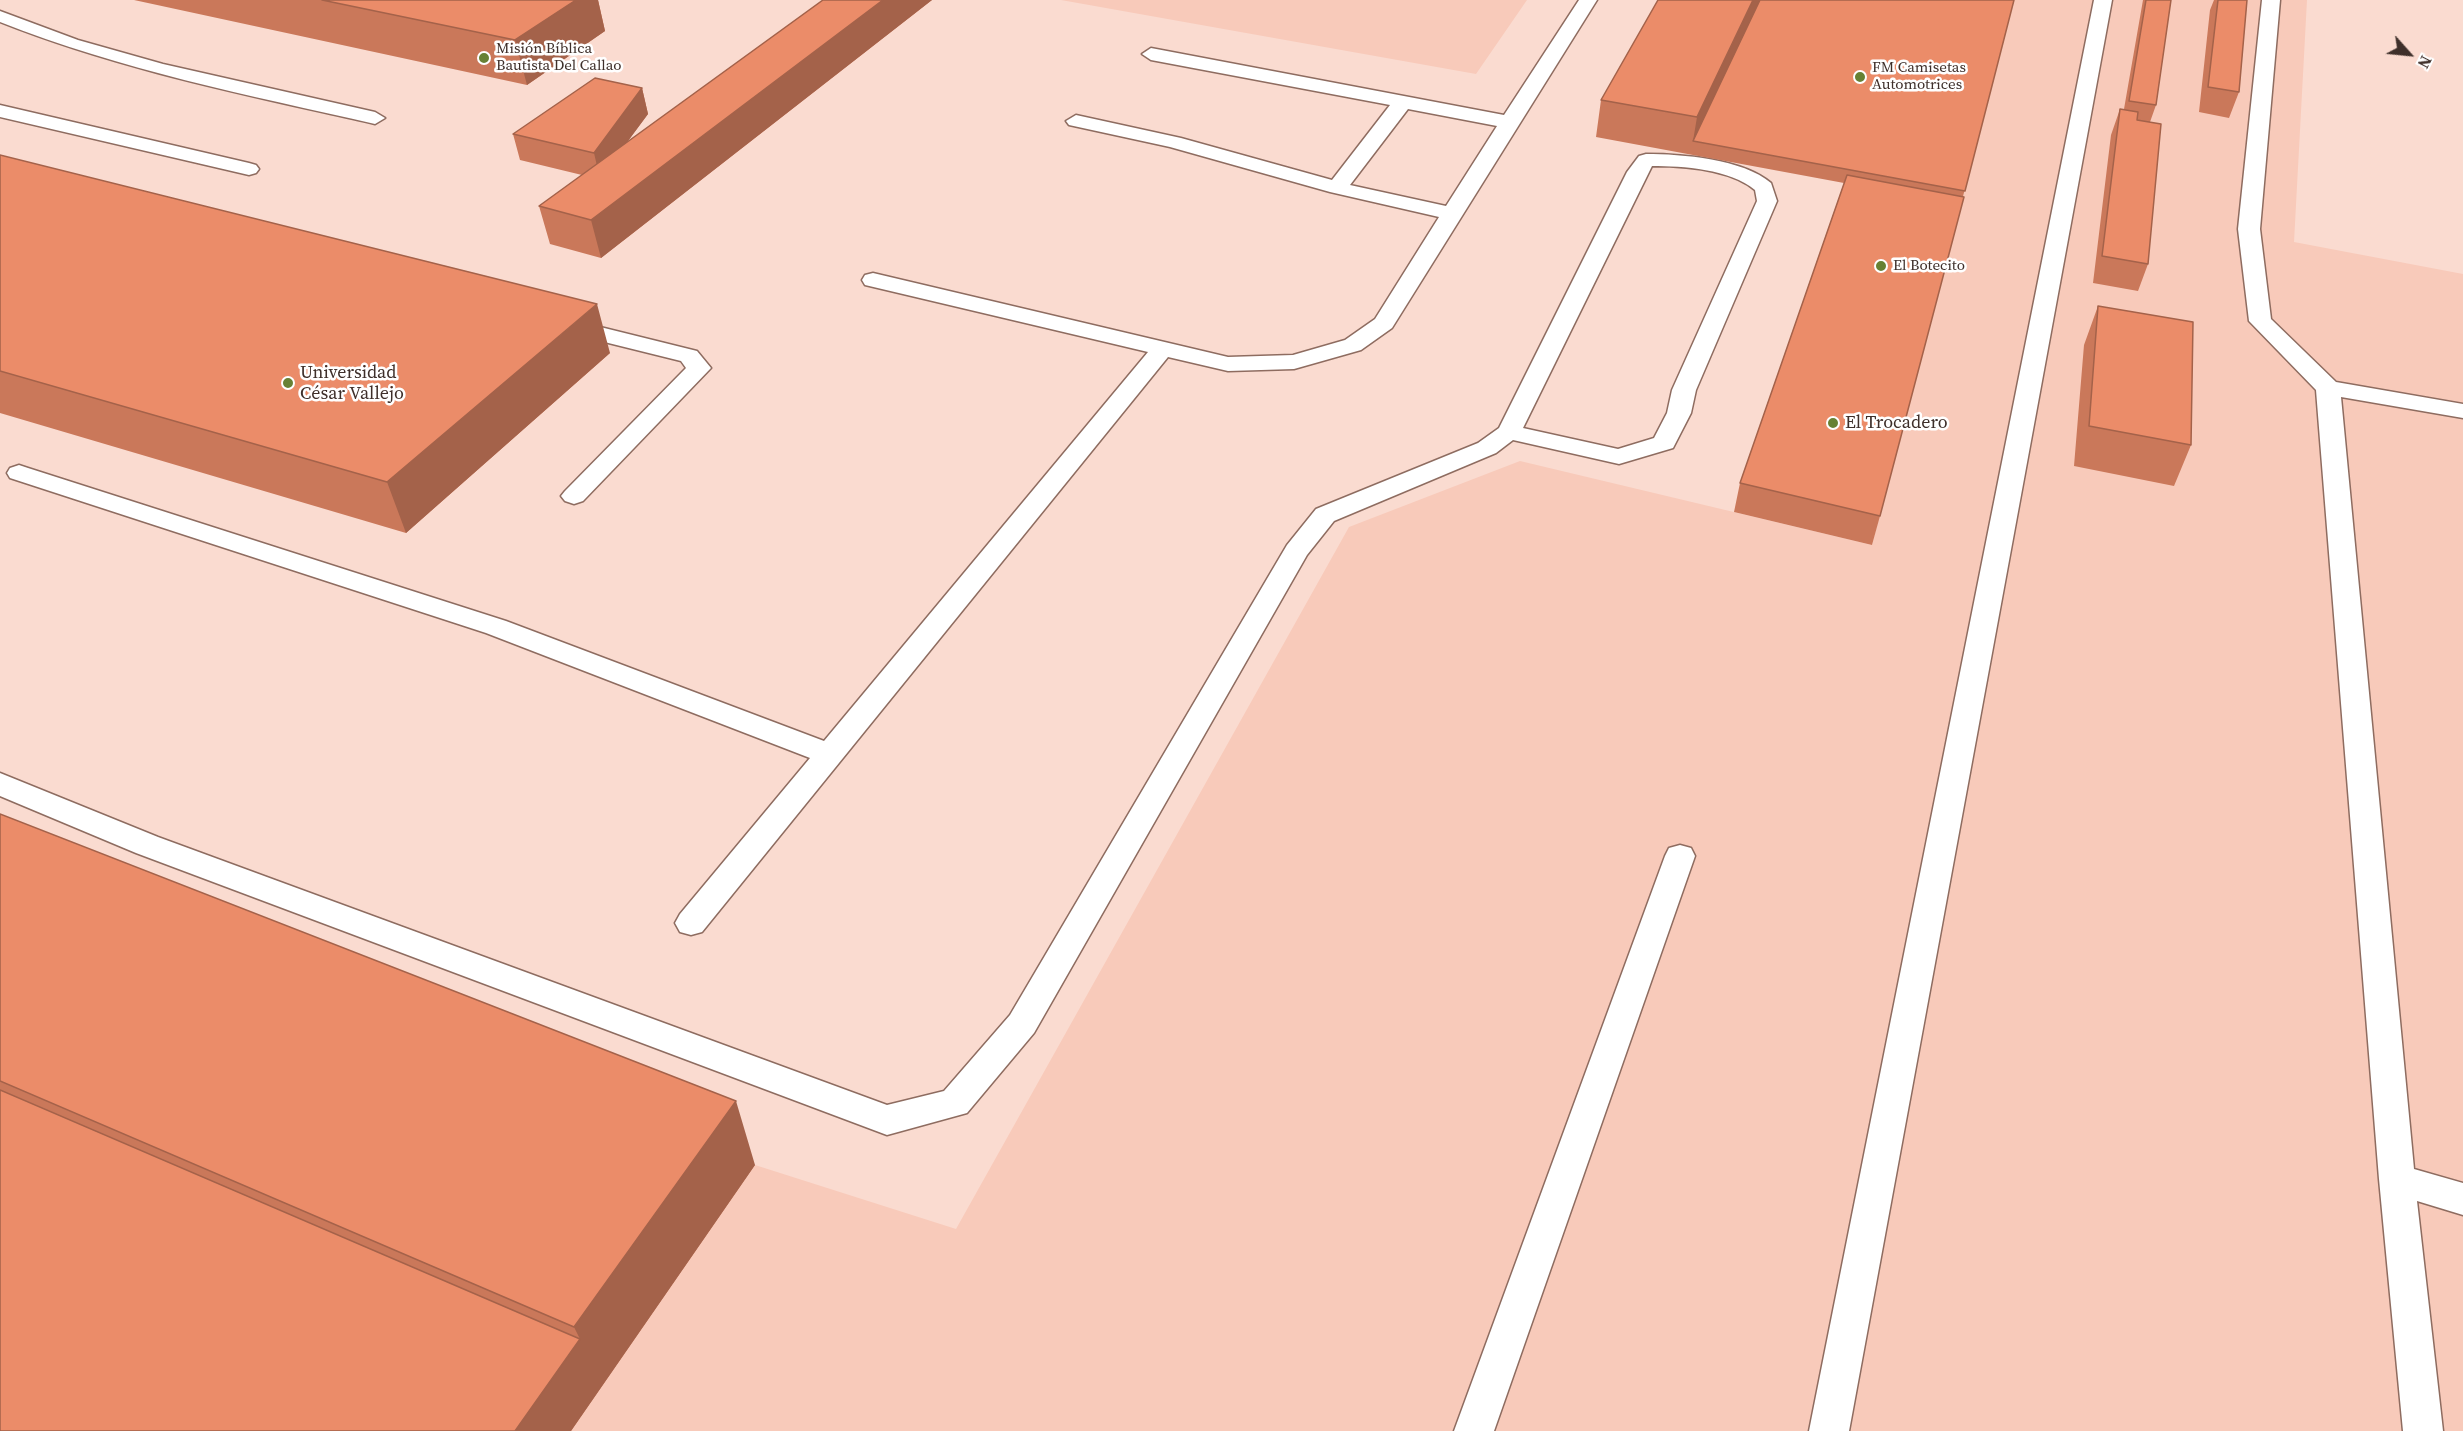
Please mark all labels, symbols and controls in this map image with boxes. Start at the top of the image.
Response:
north arrow [2379,24,2439,84]
place label: Misión Bíblica Bautista Del Callao [496,40,622,75]
marker: Misión Bíblica Bautista Del Callao [477,51,491,65]
text: N [2413,52,2437,72]
place label: FM Camisetas Automotrices [1872,59,1966,94]
marker: FM Camisetas Automotrices [1853,70,1867,84]
place label: El Botecito [1893,257,1965,275]
marker: El Botecito [1874,259,1888,273]
place label: Universidad César Vallejo [300,362,404,404]
marker: Universidad César Vallejo [281,376,295,390]
place label: El Trocadero [1845,412,1948,434]
marker: El Trocadero [1826,416,1840,430]

